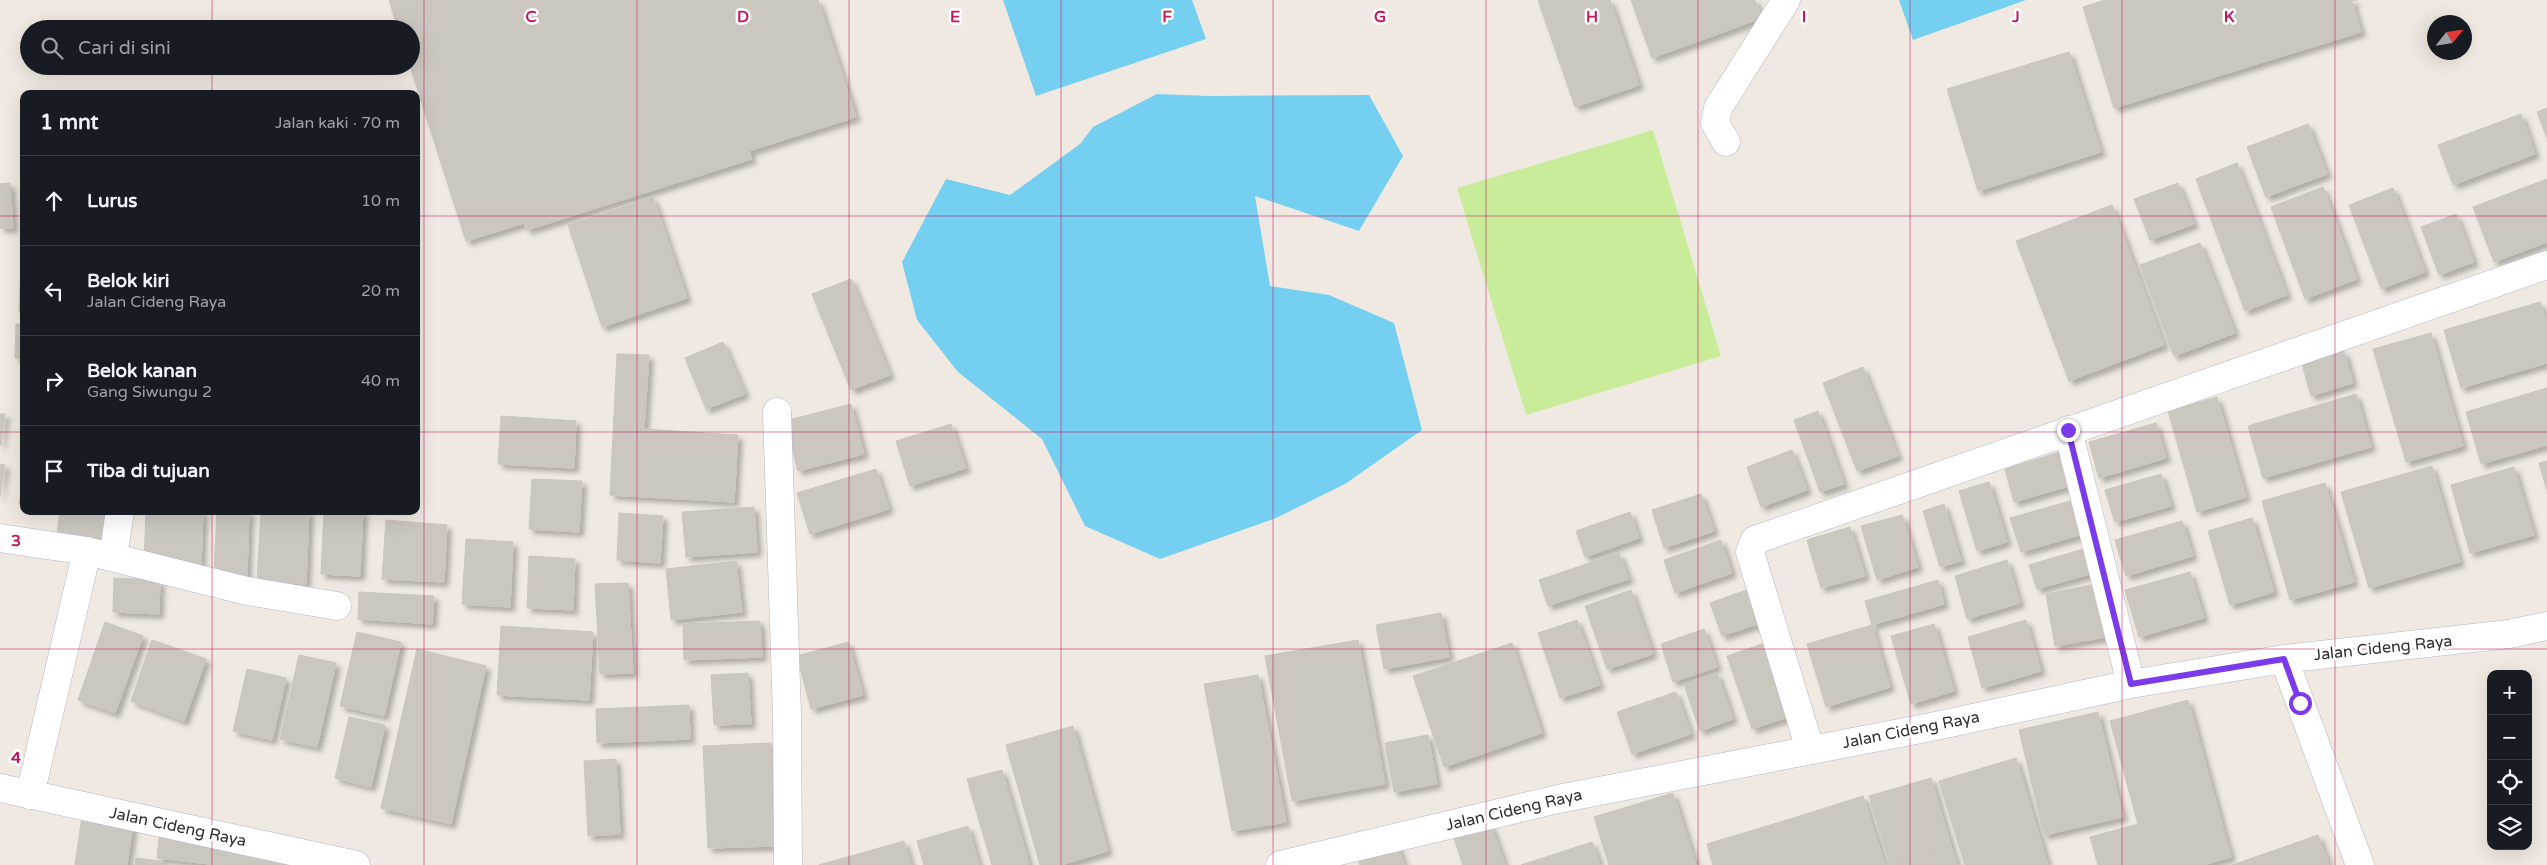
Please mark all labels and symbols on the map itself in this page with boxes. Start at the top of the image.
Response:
text: C [525,7,537,27]
text: D [737,7,749,27]
text: E [950,7,960,27]
text: F [1162,7,1172,27]
text: G [1374,7,1386,27]
text: H [1586,7,1598,27]
text: I [1802,7,1806,27]
text: J [2011,7,2020,27]
text: K [2224,7,2235,27]
north arrow [2427,15,2472,60]
route end [2057,419,2080,442]
text: 3 [11,531,21,551]
street label: Jalan Cideng Raya [2313,631,2453,665]
route start [2289,692,2312,715]
street label: Jalan Cideng Raya [1841,707,1981,753]
text: 4 [11,748,21,768]
street label: Jalan Cideng Raya [1444,785,1584,835]
street label: Jalan Cideng Raya [108,803,248,851]

